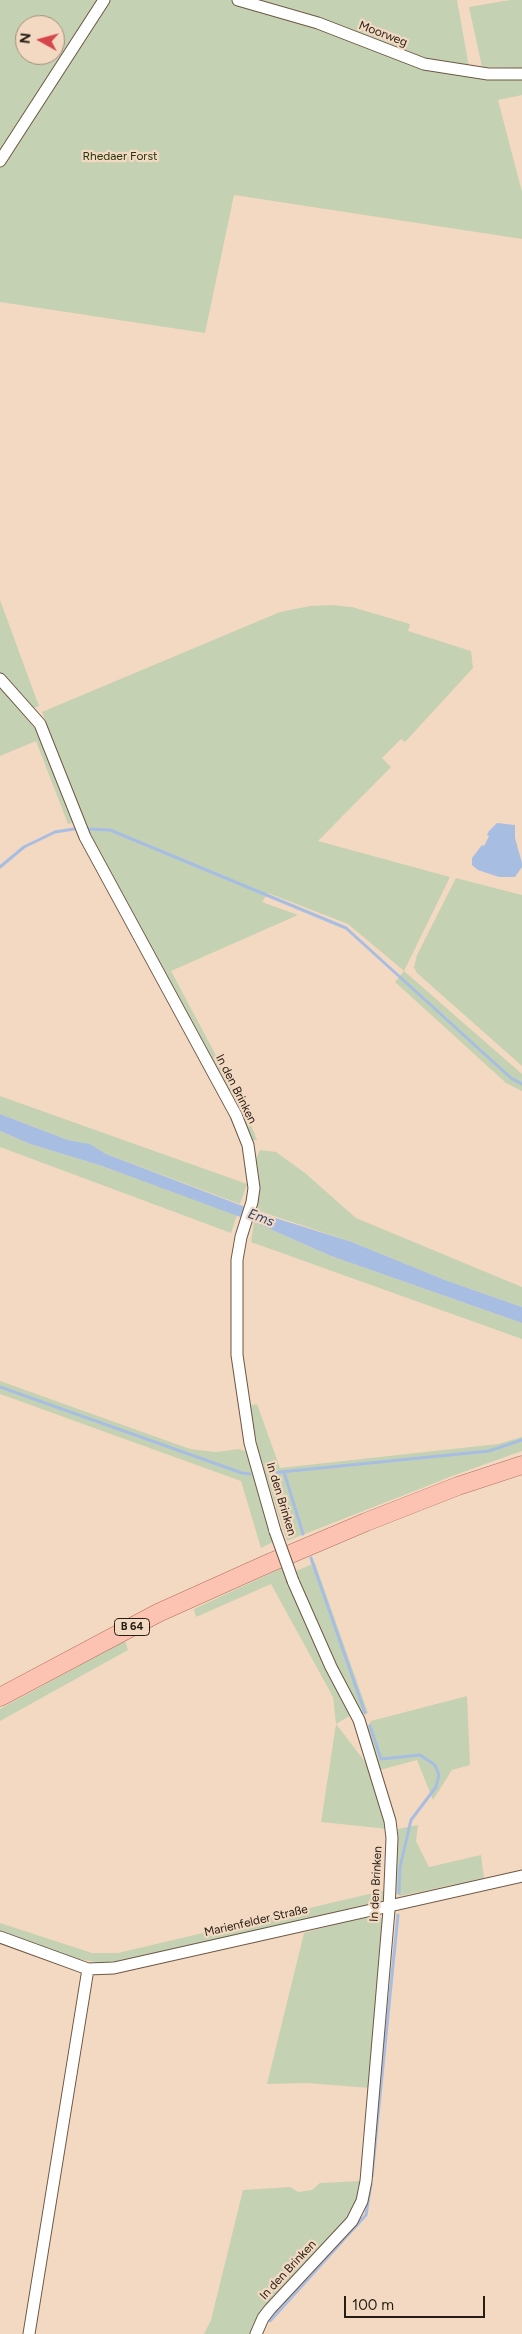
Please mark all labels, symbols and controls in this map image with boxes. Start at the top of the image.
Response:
north arrow [15,15,65,65]
street label: Moorweg [357,18,409,50]
text: N [17,32,35,45]
park label: Rhedaer Forst [82,149,158,163]
street label: In den Brinken [212,1052,260,1126]
water label: Ems [246,1206,276,1230]
street label: In den Brinken [263,1461,299,1537]
road number: B 64 [114,1618,150,1635]
street label: In den Brinken [367,1846,385,1922]
street label: Marienfelder Straße [203,1902,309,1940]
street label: In den Brinken [257,2237,319,2303]
scale bar [347,2286,488,2318]
text: 100 m [352,2296,394,2314]

